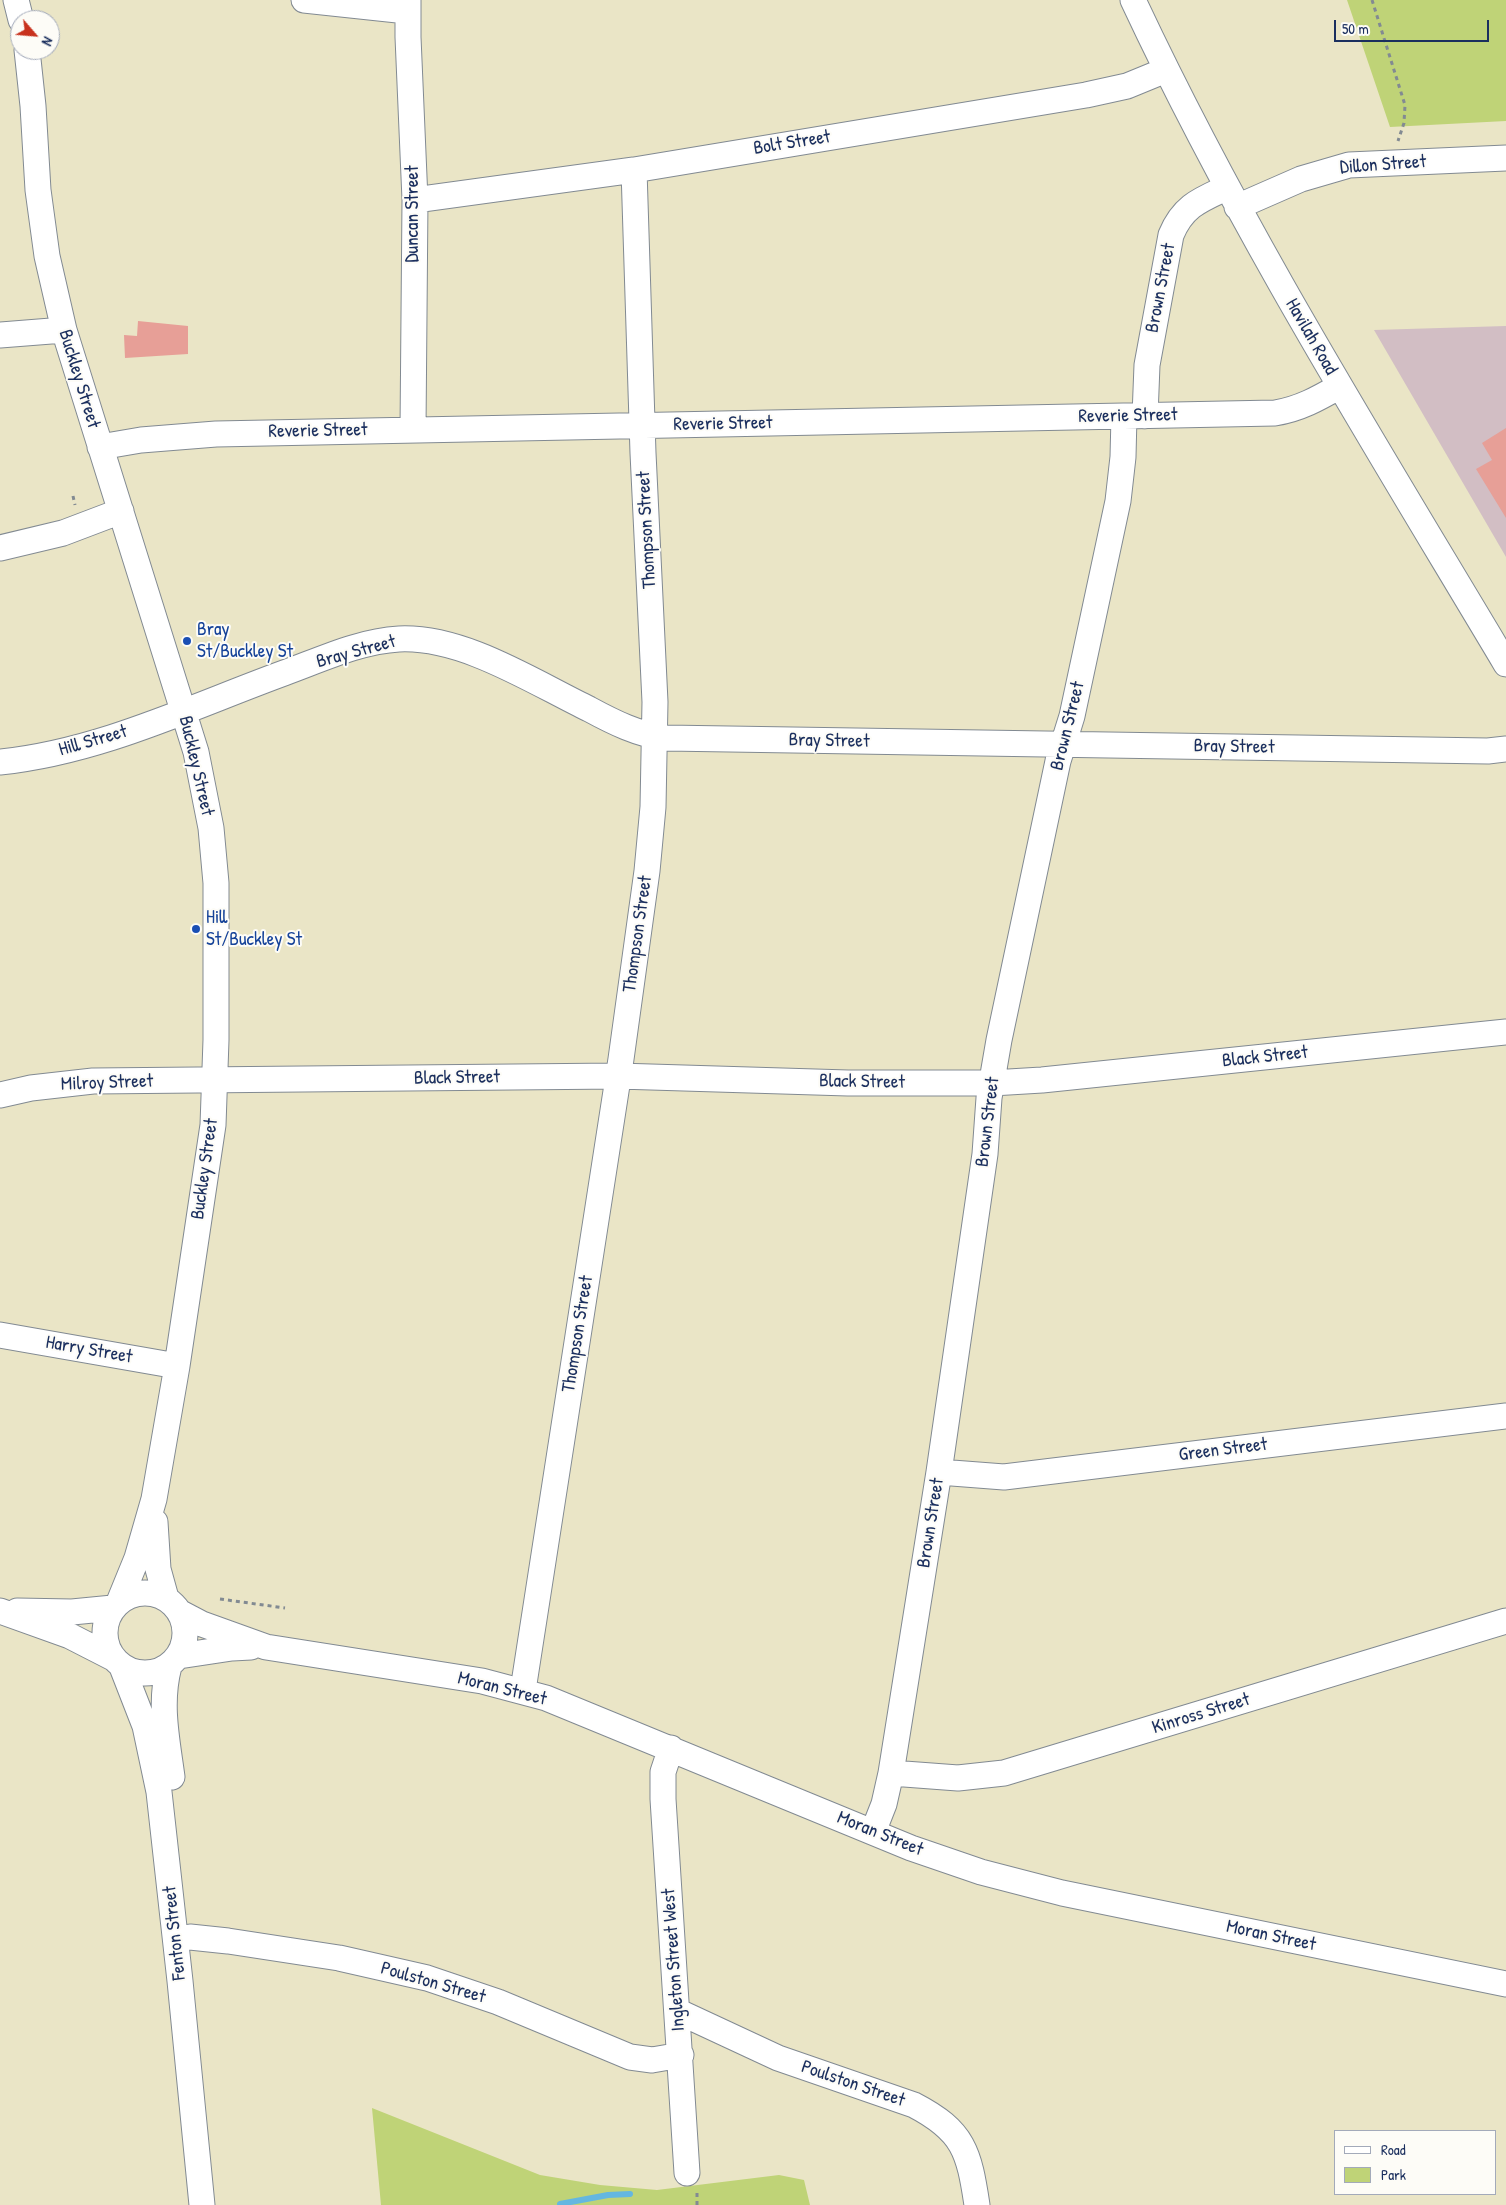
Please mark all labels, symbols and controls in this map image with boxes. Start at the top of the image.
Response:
north arrow [10,10,60,60]
scale bar [1336,10,1491,42]
text: 50 m [1342,18,1369,39]
text: N [38,34,58,49]
street label: Bolt Street [752,126,832,160]
street label: Dillon Street [1339,151,1427,179]
street label: Duncan Street [402,165,424,263]
street label: Brown Street [1141,241,1181,335]
street label: Havilah Road [1280,295,1342,379]
street label: Buckley Street [53,327,105,431]
street label: Reverie Street [1078,404,1178,428]
street label: Reverie Street [673,412,773,436]
street label: Reverie Street [268,419,368,443]
street label: Thompson Street [633,471,661,589]
place label: Bray St/Buckley St [197,619,293,663]
street label: Bray Street [314,631,398,673]
marker: Bray St/Buckley St [181,635,193,647]
street label: Brown Street [1046,679,1090,773]
street label: Buckley Street [173,714,219,818]
street label: Hill Street [56,720,130,762]
street label: Bray Street [788,729,870,753]
street label: Bray Street [1193,735,1275,759]
street label: Thompson Street [619,874,657,994]
place label: Hill St/Buckley St [206,907,302,951]
marker: Hill St/Buckley St [190,923,202,935]
street label: Black Street [1221,1041,1309,1073]
street label: Black Street [414,1066,500,1090]
street label: Milroy Street [61,1070,153,1096]
street label: Black Street [819,1070,905,1094]
street label: Brown Street [971,1076,1005,1168]
street label: Buckley Street [187,1117,223,1221]
street label: Thompson Street [558,1274,598,1394]
street label: Harry Street [44,1331,134,1369]
street label: Green Street [1178,1433,1268,1467]
street label: Brown Street [913,1476,949,1570]
street label: Moran Street [455,1667,549,1711]
street label: Kinross Street [1149,1688,1253,1740]
street label: Moran Street [834,1806,926,1862]
street label: Fenton Street [159,1885,191,1981]
street label: Ingleton Street West [658,1888,690,2032]
street label: Moran Street [1224,1915,1318,1957]
street label: Poulston Street [378,1957,488,2009]
street label: Poulston Street [798,2056,908,2112]
legend [1334,2130,1496,2195]
text: Road [1381,2139,1406,2160]
text: Park [1381,2164,1406,2185]

